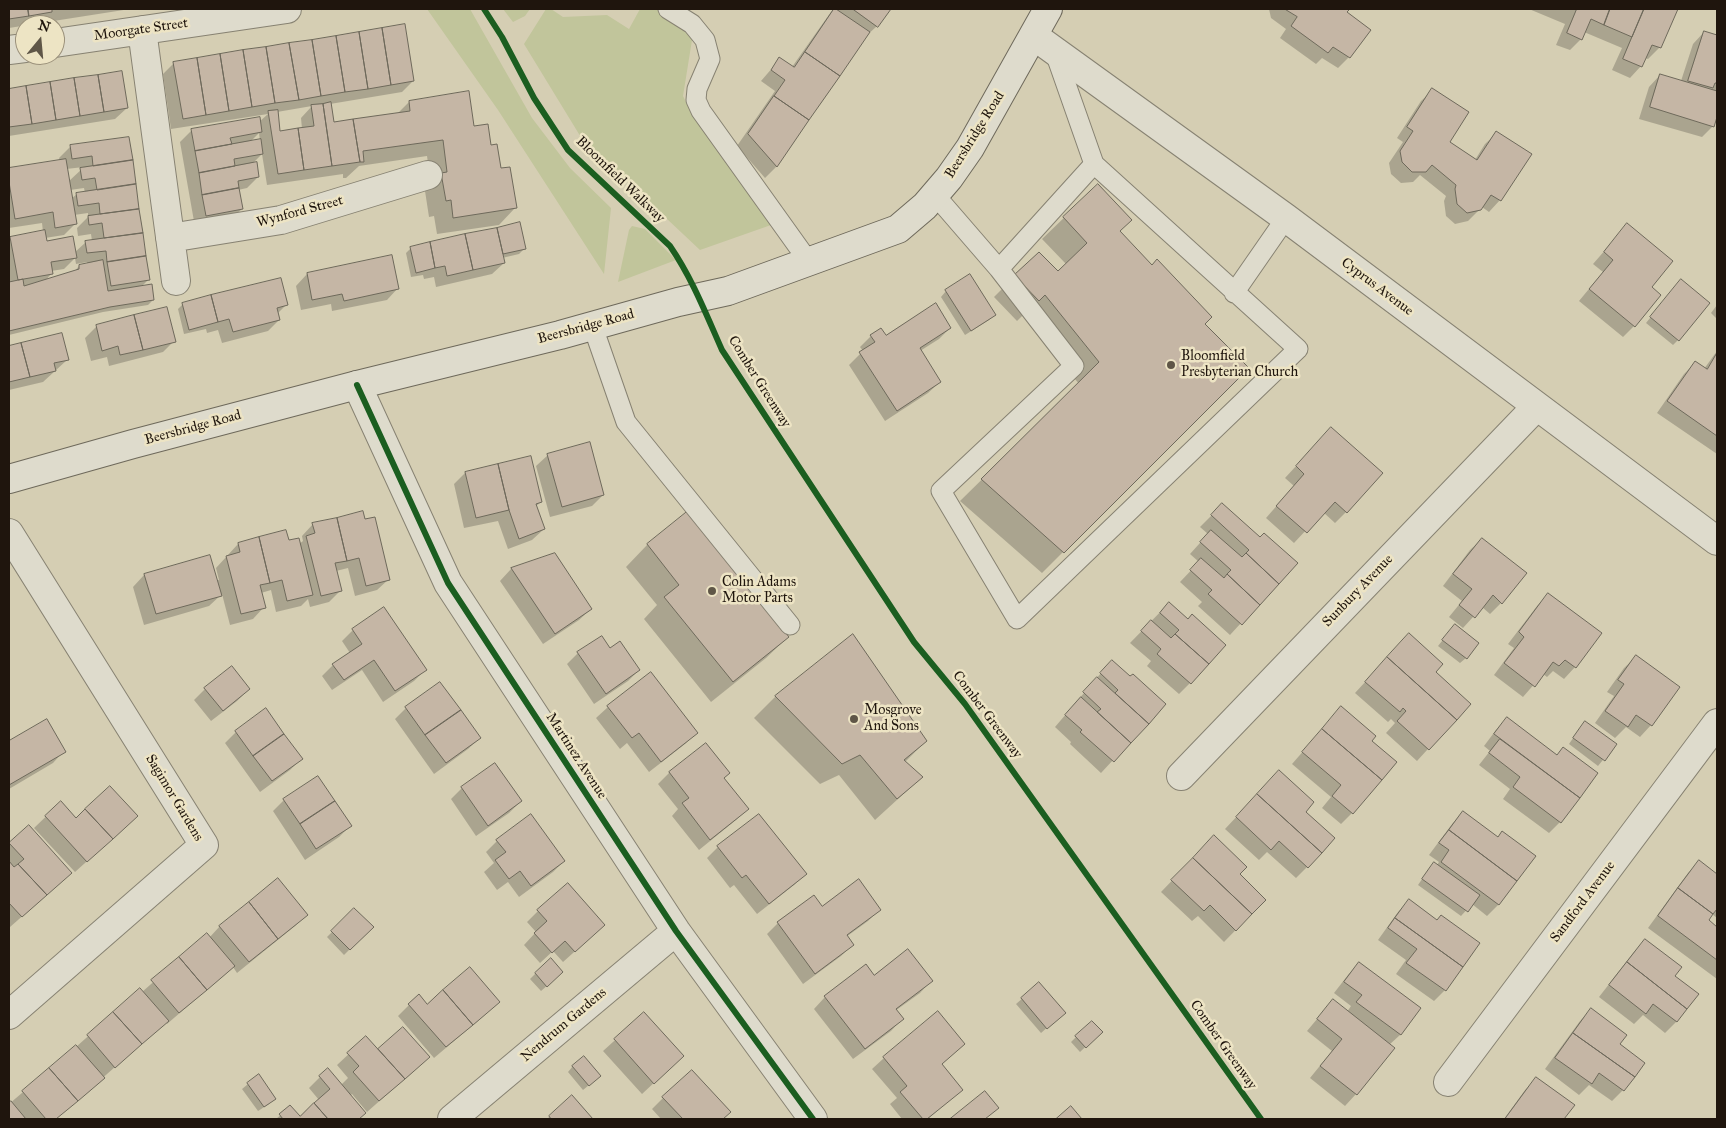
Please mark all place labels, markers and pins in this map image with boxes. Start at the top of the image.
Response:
place label: Bloomfield Presbyterian Church [1181,349,1298,382]
marker: Bloomfield Presbyterian Church [1165,359,1177,371]
place label: Colin Adams Motor Parts [722,575,796,608]
marker: Colin Adams Motor Parts [706,585,718,597]
place label: Mosgrove And Sons [864,703,922,736]
marker: Mosgrove And Sons [848,713,860,725]

